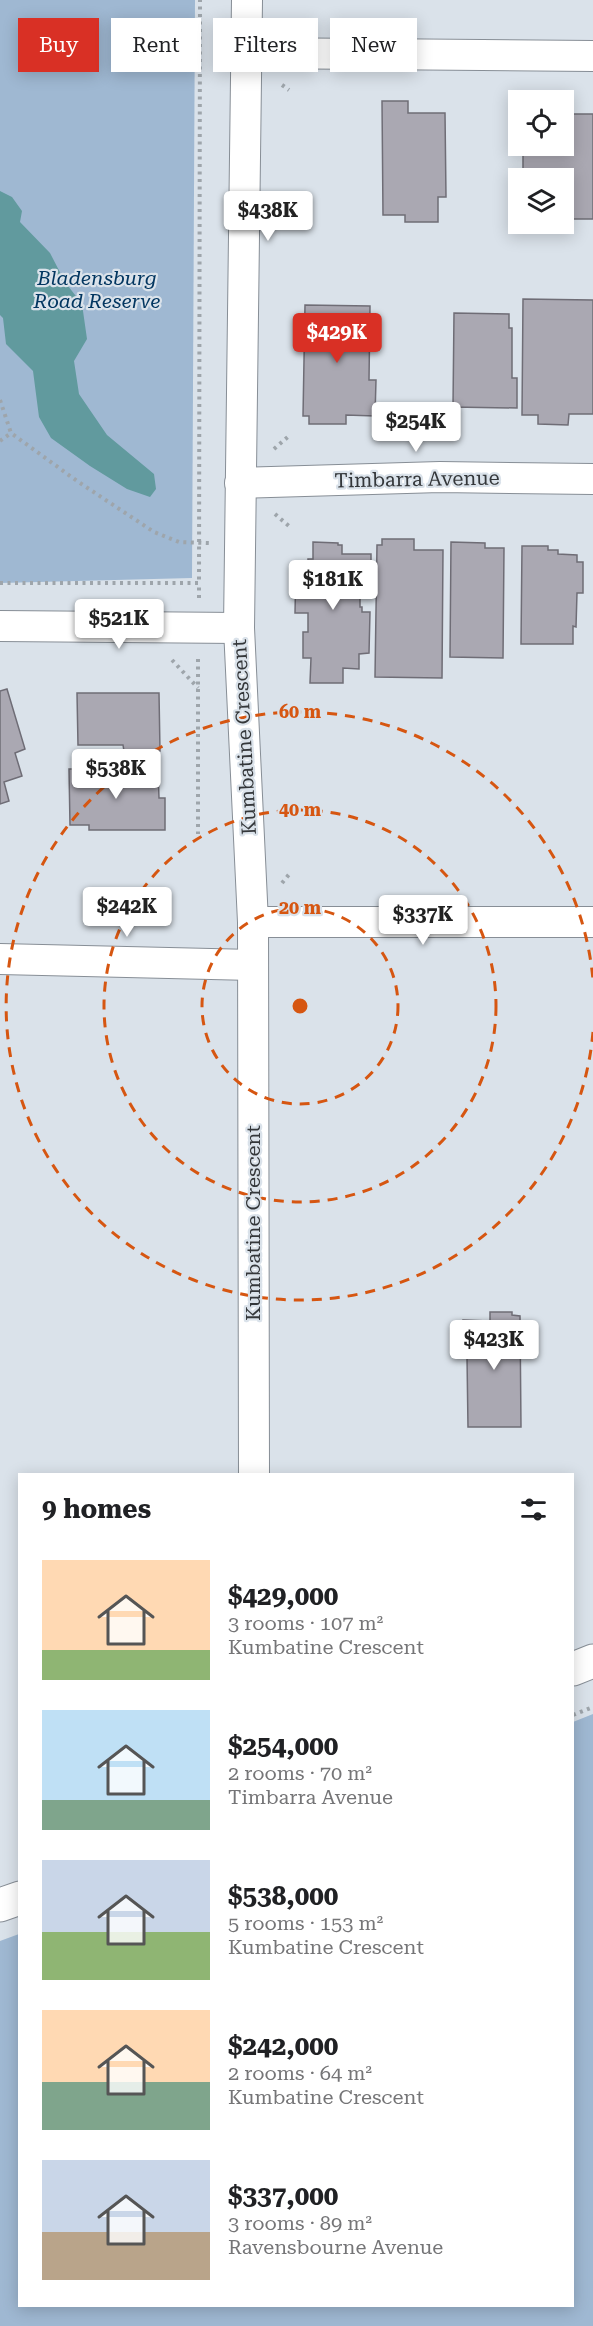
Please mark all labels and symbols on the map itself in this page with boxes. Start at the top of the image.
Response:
pin: $438K [226,191,310,242]
park label: Bladensburg Road Reserve [33,266,160,313]
pin: $429K [295,313,379,364]
pin: $254K [374,402,458,453]
street label: Timbarra Avenue [334,466,500,492]
pin: $181K [291,560,375,611]
pin: $521K [77,599,161,650]
street label: Kumbatine Crescent [227,638,261,835]
text: 60 m [279,701,322,722]
pin: $538K [74,749,158,800]
text: 40 m [279,799,322,820]
pin: $242K [85,887,169,938]
pin: $337K [381,895,465,946]
text: 20 m [279,897,322,918]
centre of rings [290,996,310,1016]
street label: Kumbatine Crescent [241,1125,265,1321]
pin: $423K [452,1320,536,1371]

